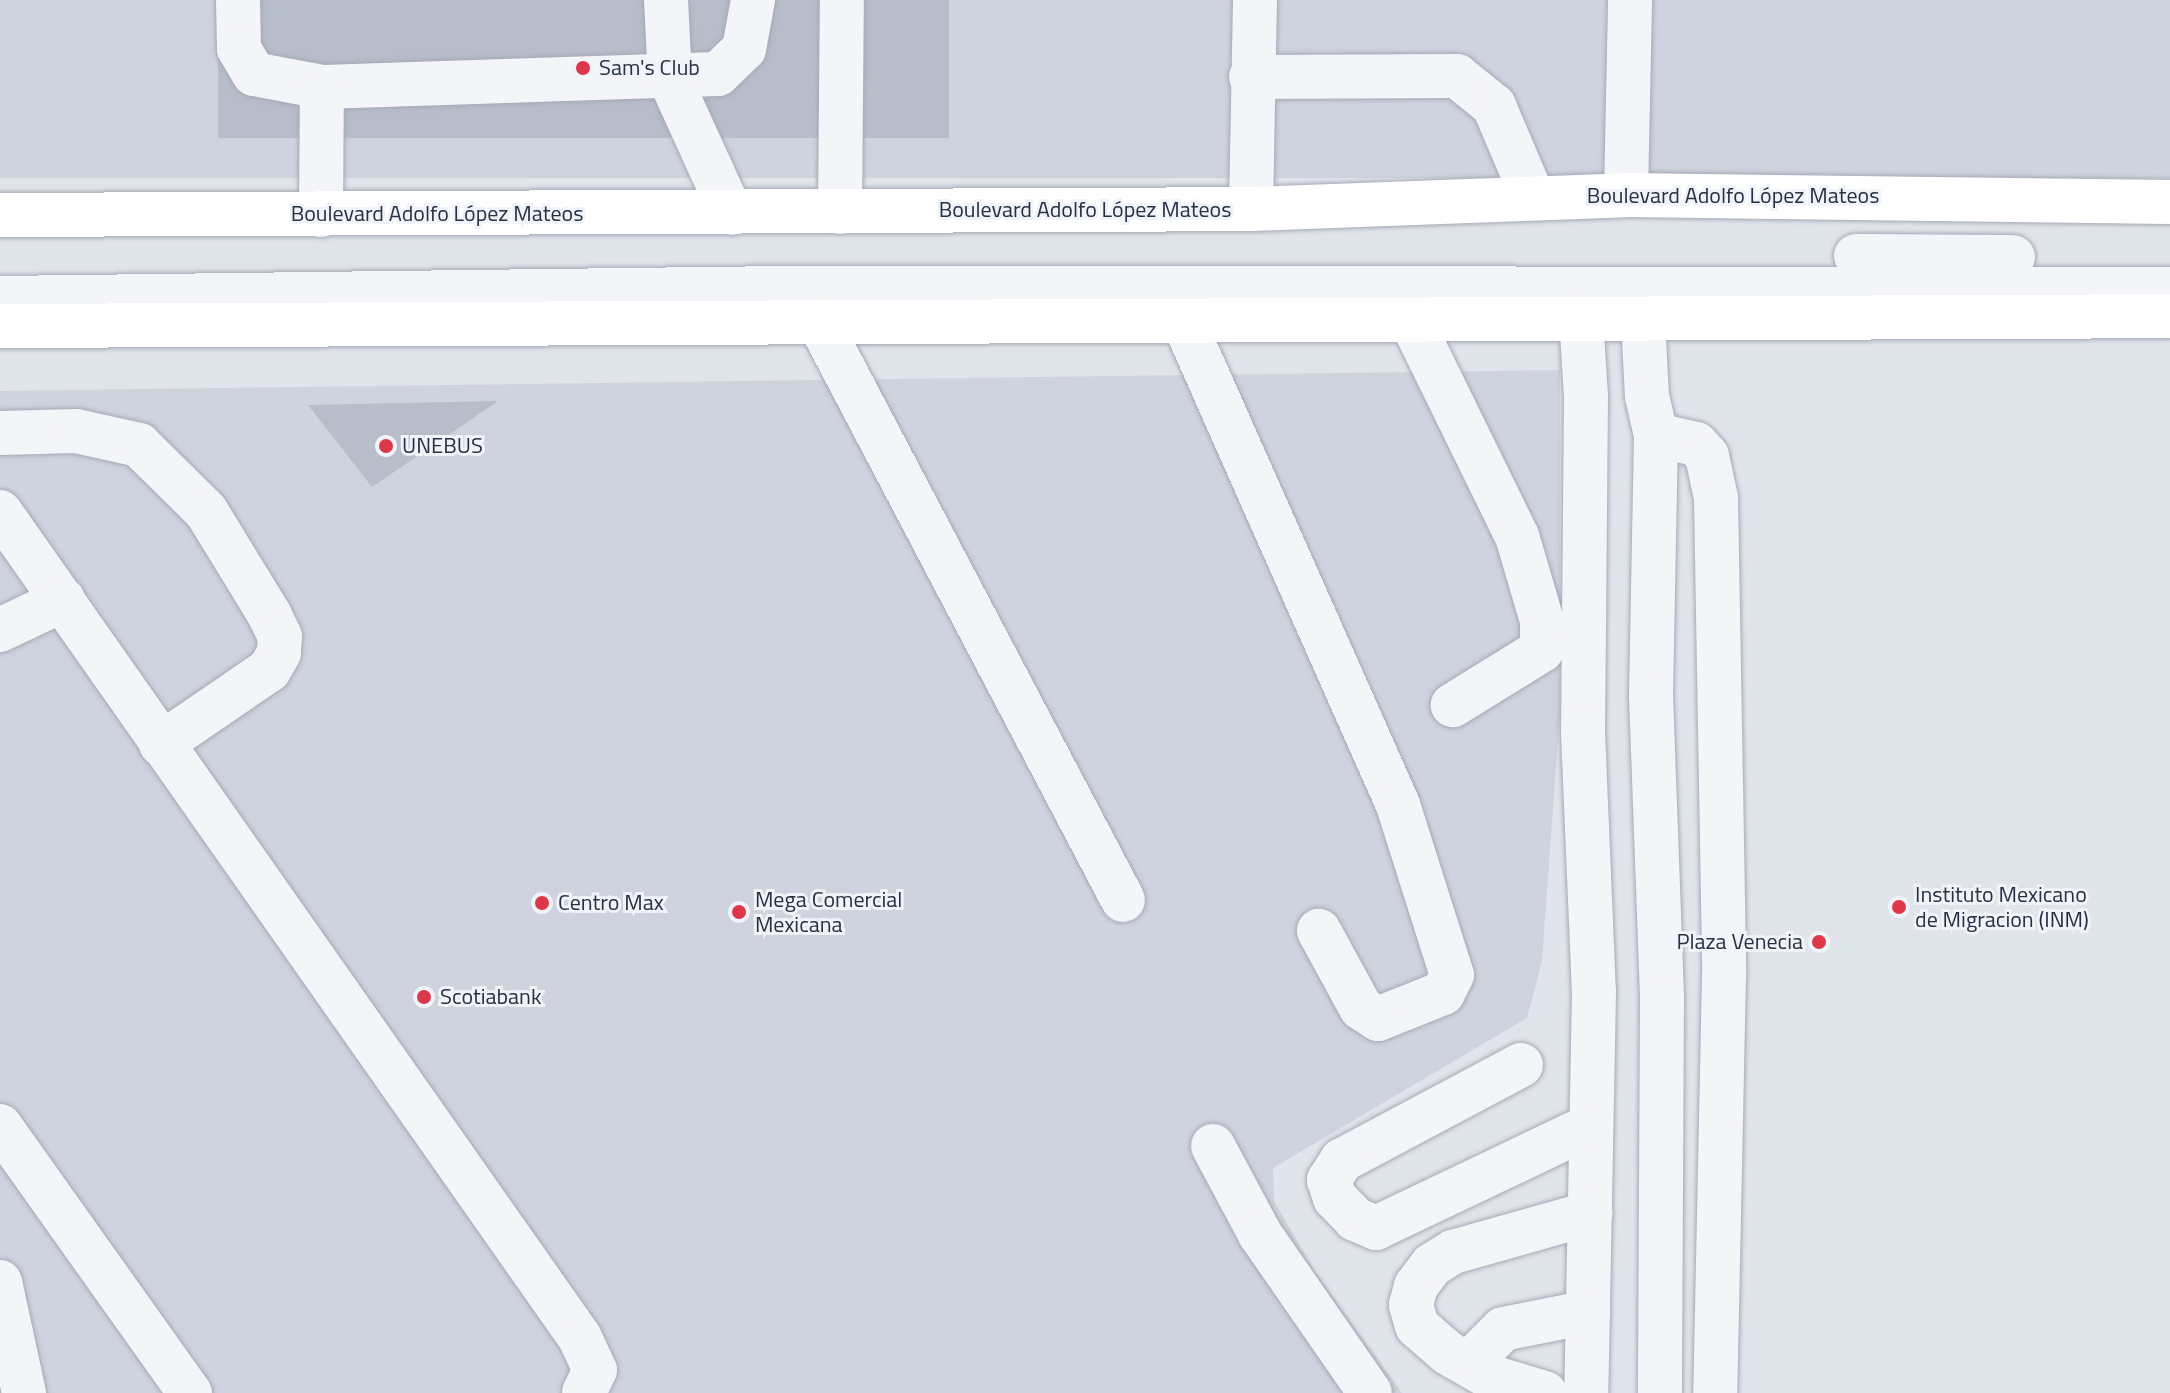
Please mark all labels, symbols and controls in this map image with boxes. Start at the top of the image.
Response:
place label: Sam's Club [599,55,700,81]
marker: Sam's Club [574,59,592,77]
street label: Boulevard Adolfo López Mateos [1587,183,1879,209]
street label: Boulevard Adolfo López Mateos [939,197,1231,223]
street label: Boulevard Adolfo López Mateos [291,201,583,227]
place label: UNEBUS [402,433,483,459]
marker: UNEBUS [377,437,395,455]
place label: Instituto Mexicano de Migracion (INM) [1915,881,2089,932]
place label: Mega Comercial Mexicana [755,886,902,938]
place label: Centro Max [558,890,664,916]
marker: Centro Max [533,894,551,912]
marker: Instituto Mexicano de Migracion (INM) [1890,898,1908,916]
marker: Mega Comercial Mexicana [730,903,748,921]
place label: Plaza Venecia [1676,929,1803,955]
marker: Plaza Venecia [1810,933,1828,951]
place label: Scotiabank [440,984,541,1010]
marker: Scotiabank [415,988,433,1006]

